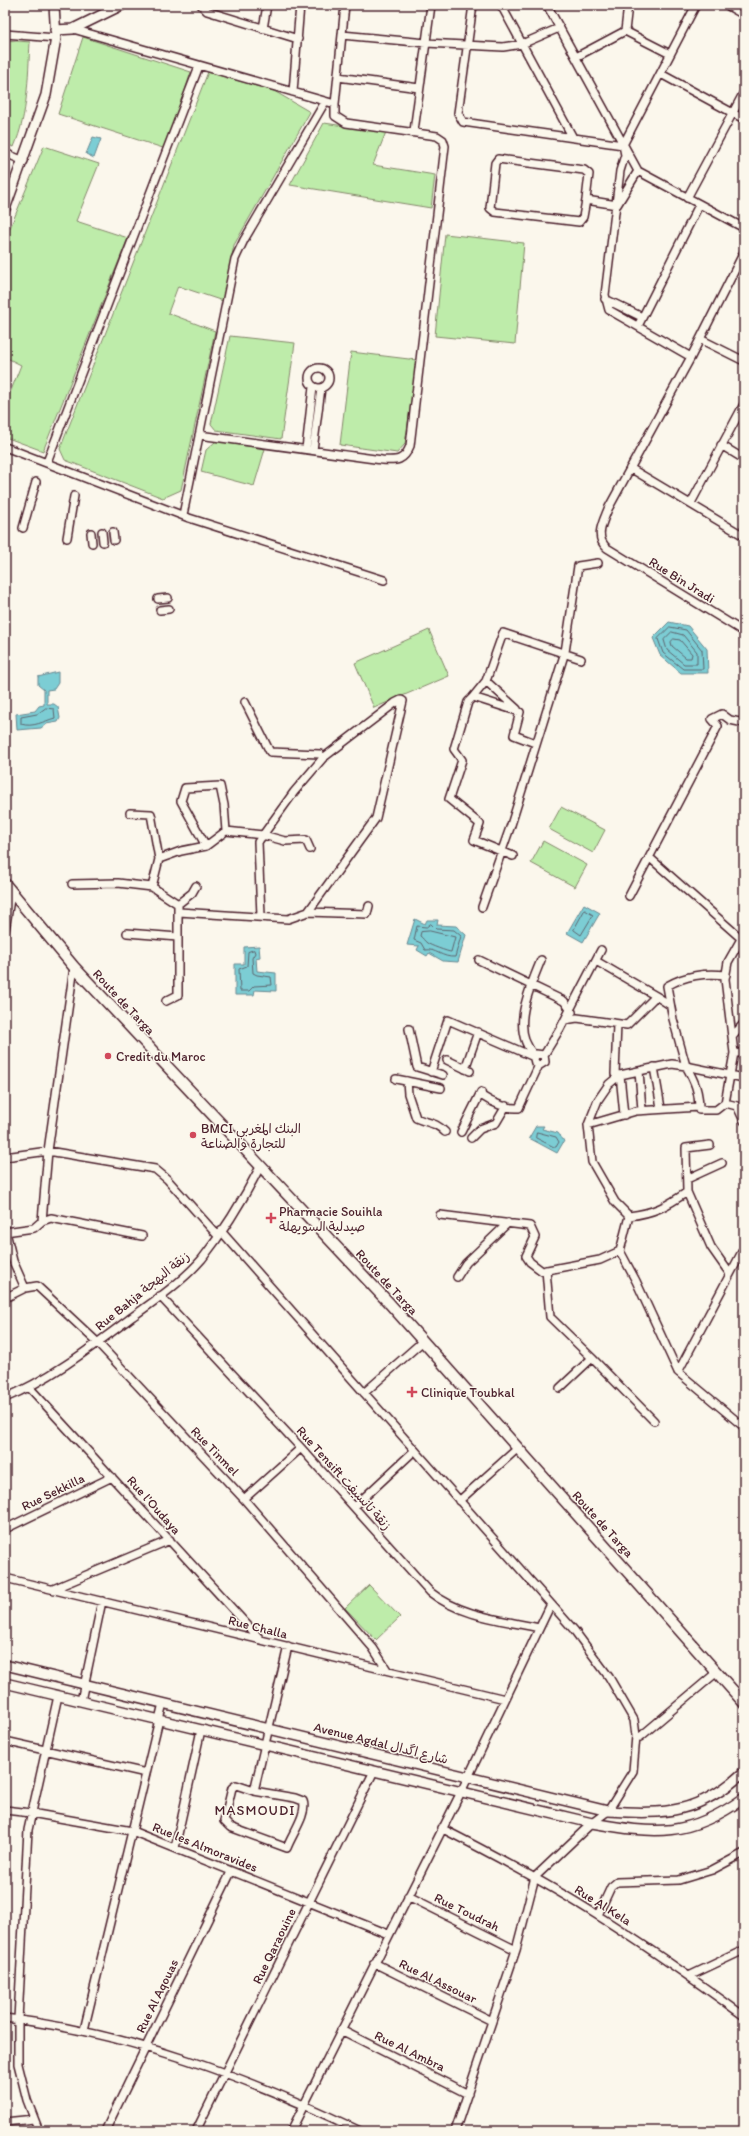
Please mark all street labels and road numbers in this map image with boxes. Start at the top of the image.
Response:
street label: Rue Bin Jradi [646,554,718,606]
street label: Route de Targa [90,966,158,1038]
street label: Route de Targa [353,1246,421,1318]
street label: Rue Bahja زنقة البهجة [92,1248,193,1334]
street label: Rue Tinmel [188,1423,242,1479]
street label: Rue Tensift زنقة تانسيفت [293,1423,395,1534]
street label: Rue Sekkilla [19,1470,87,1514]
street label: Rue l'Oudaya [124,1473,184,1538]
street label: Route de Targa [569,1488,637,1560]
street label: Rue Challa [227,1612,289,1642]
street label: Avenue Agdal شارع اگدال [312,1719,450,1769]
street label: Rue les Almoravides [150,1819,260,1875]
street label: Rue Al Kela [572,1882,634,1928]
street label: Rue Toudrah [432,1890,502,1934]
street label: Rue Qaraouine [249,1906,299,1986]
street label: Rue Al Aqouas [133,1956,181,2035]
street label: Rue Al Assouar [397,1956,480,2007]
street label: Rue Al Ambra [372,2027,448,2075]

